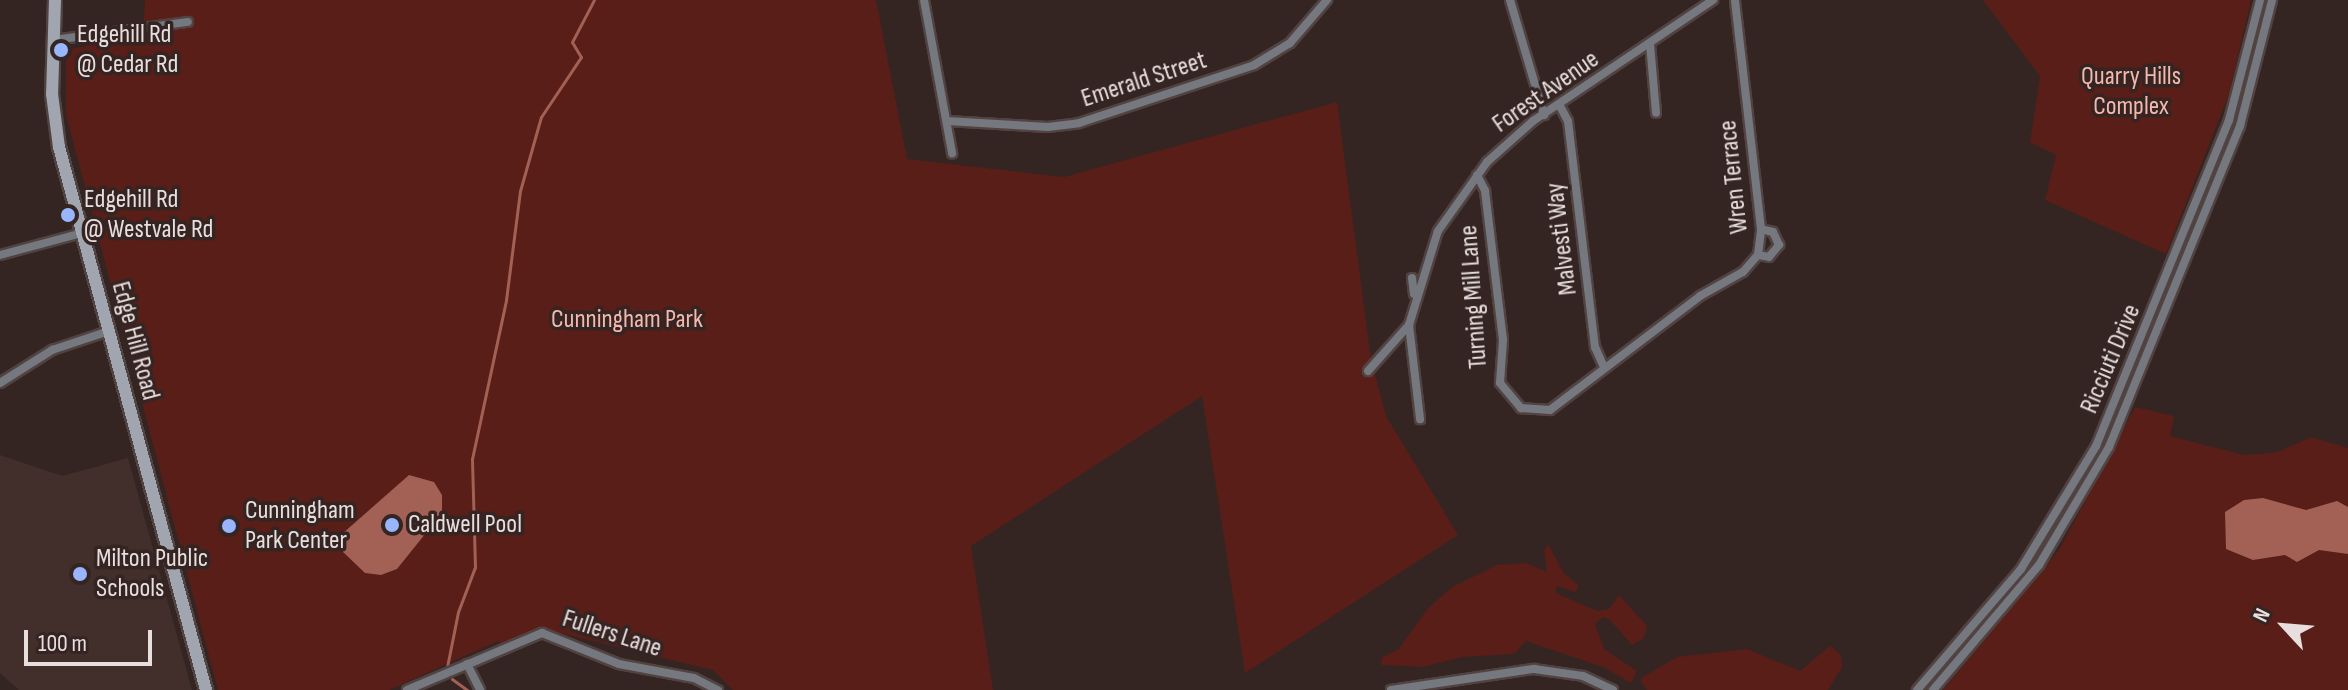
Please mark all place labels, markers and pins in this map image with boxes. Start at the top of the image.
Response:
place label: Edgehill Rd @ Cedar Rd [77,19,178,80]
marker: Edgehill Rd @ Cedar Rd [52,41,70,59]
place label: Edgehill Rd @ Westvale Rd [84,184,213,246]
marker: Edgehill Rd @ Westvale Rd [59,206,77,224]
place label: Cunningham Park Center [245,495,355,556]
place label: Caldwell Pool [408,509,522,541]
marker: Caldwell Pool [383,516,401,534]
marker: Cunningham Park Center [220,517,238,535]
place label: Milton Public Schools [96,543,208,604]
marker: Milton Public Schools [71,565,89,583]

